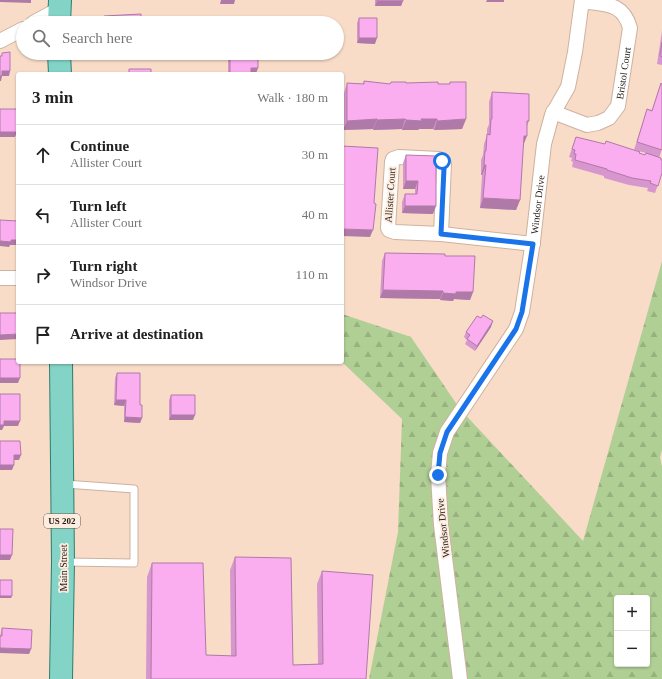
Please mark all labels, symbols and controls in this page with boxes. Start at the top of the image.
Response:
search box [16,16,344,60]
icon: search [30,27,52,49]
text: Search here [62,30,132,46]
street label: Bristol Court [614,46,633,100]
text: 3 min [32,88,73,107]
text: Walk · 180 m [257,90,328,105]
text: Continue [70,138,129,154]
icon: ahead [32,144,54,166]
text: 30 m [302,147,328,162]
route start [433,152,451,170]
text: Allister Court [70,155,142,170]
street label: Allister Court [383,167,397,223]
street label: Windsor Drive [528,174,546,235]
text: Turn left [70,198,127,214]
icon: left [32,204,54,226]
text: 40 m [302,207,328,222]
text: Allister Court [70,215,142,230]
text: Turn right [70,258,137,274]
icon: right [32,264,54,286]
text: 110 m [296,267,328,282]
text: Windsor Drive [70,275,147,290]
icon: arrive [32,324,54,346]
text: Arrive at destination [70,326,203,342]
route end [429,466,447,484]
street label: Windsor Drive [434,497,452,558]
road number: US 202 [44,514,80,528]
street label: Main Street [58,544,69,591]
map controls [614,595,650,667]
button: + [614,595,650,631]
button: − [614,631,650,667]

